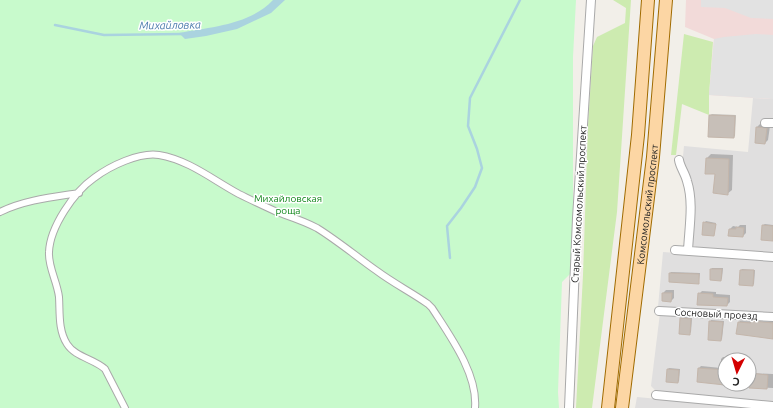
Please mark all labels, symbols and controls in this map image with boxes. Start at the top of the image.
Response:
water label: Михайловка [139,18,201,32]
street label: Старый Комсомольский проспект [569,124,589,283]
street label: Комсомольский проспект [634,144,660,265]
park label: Михайловская роща [254,193,322,216]
street label: Сосновый проезд [674,306,758,322]
north arrow [717,352,757,392]
text: С [732,376,740,388]

